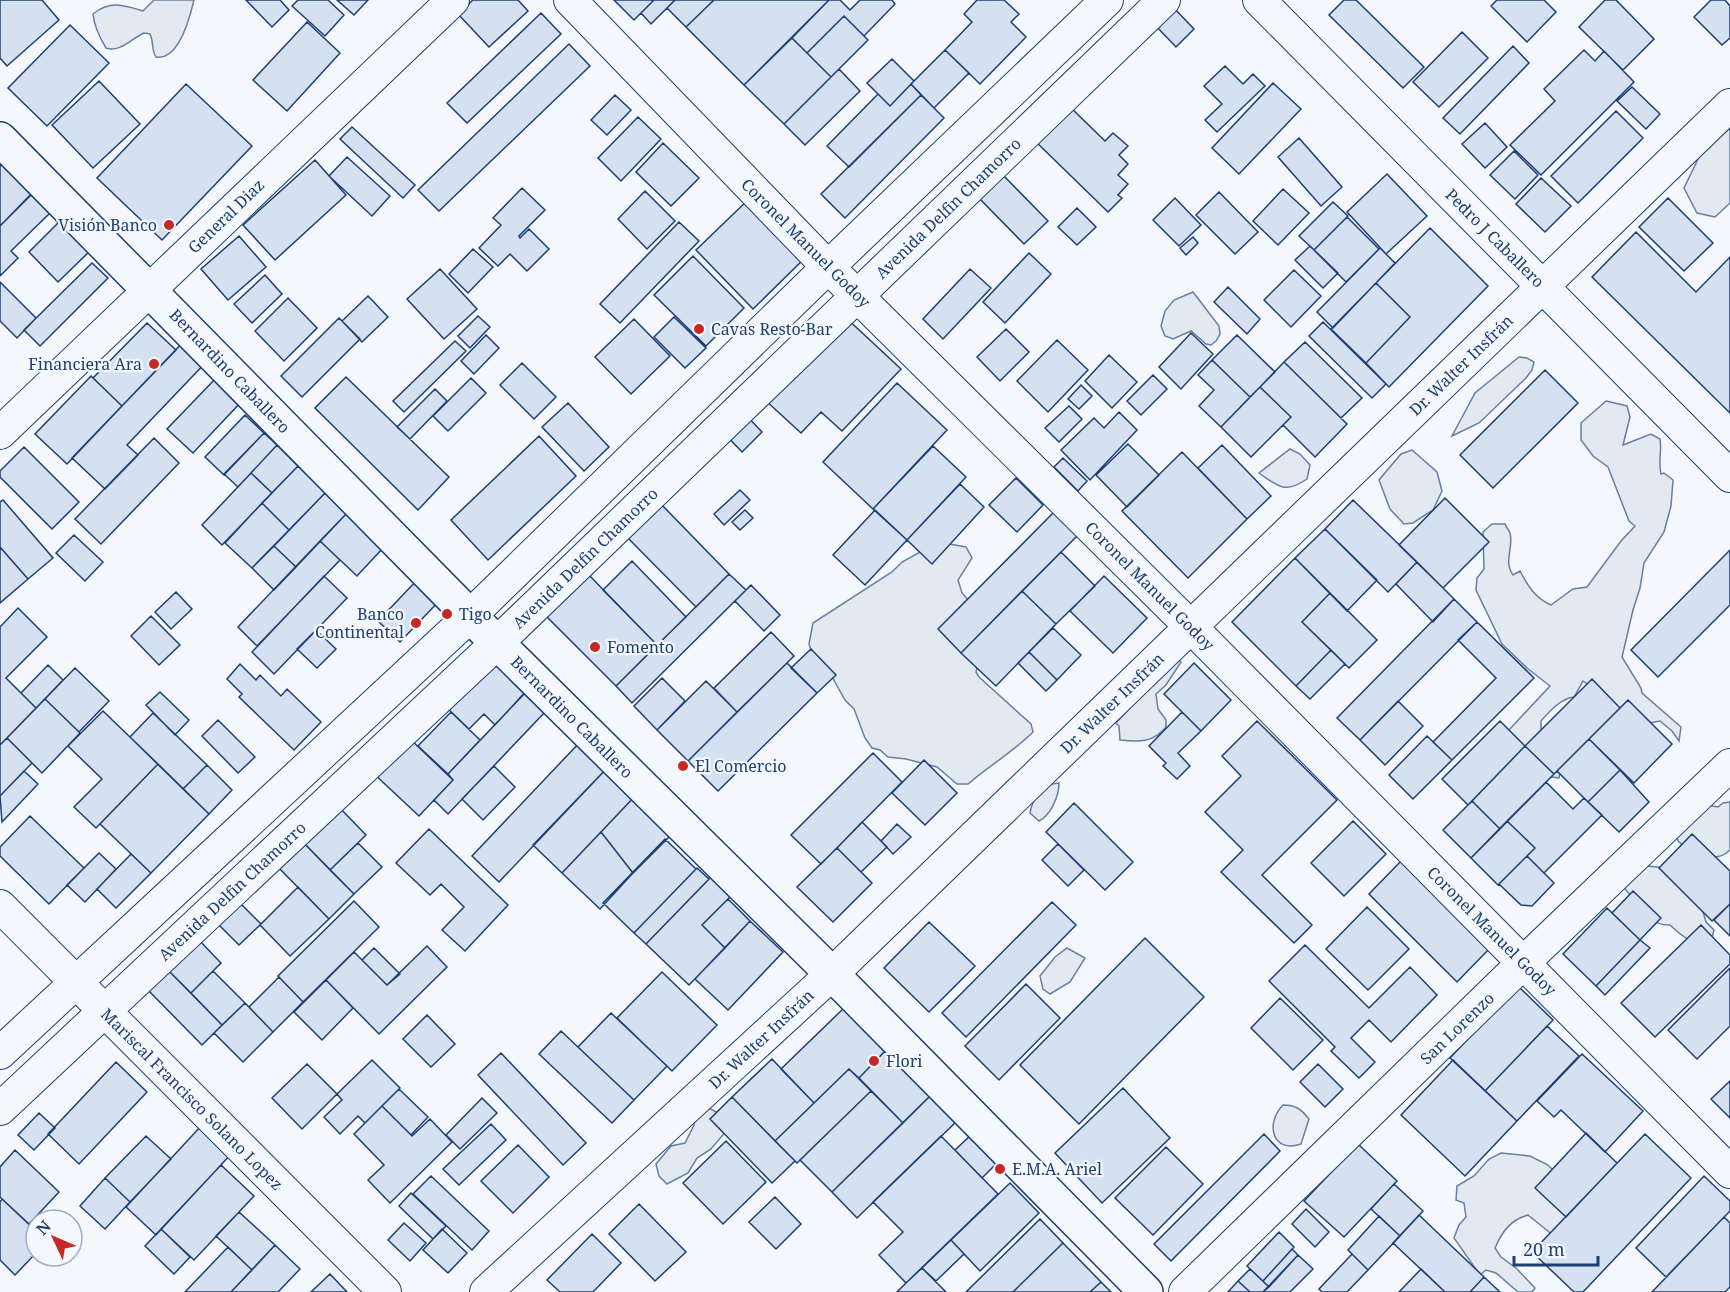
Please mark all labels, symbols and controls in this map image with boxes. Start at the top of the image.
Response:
street label: Avenida Delfin Chamorro [870,133,1026,283]
street label: General Diaz [183,174,269,258]
street label: Coronel Manuel Godoy [737,174,876,313]
street label: Pedro J Caballero [1441,184,1549,292]
place label: Visión Banco [58,214,157,236]
marker: Visión Banco [162,218,176,232]
street label: Bernardino Caballero [165,304,295,438]
street label: Dr. Walter Insfrán [1404,310,1518,420]
place label: Cavas Resto-Bar [711,318,833,340]
marker: Cavas Resto-Bar [692,322,706,336]
place label: Financiera Ara [28,353,142,375]
marker: Financiera Ara [147,357,161,371]
street label: Avenida Delfin Chamorro [507,483,663,633]
street label: Coronel Manuel Godoy [1081,517,1220,656]
place label: Banco Continental [315,603,404,643]
place label: Tigo [459,603,492,625]
marker: Tigo [440,607,454,621]
marker: Banco Continental [409,616,423,630]
place label: Fomento [607,636,674,658]
marker: Fomento [588,640,602,654]
street label: Dr. Walter Insfrán [1055,648,1169,758]
street label: Bernardino Caballero [506,651,638,783]
place label: El Comercio [695,755,787,777]
marker: El Comercio [676,759,690,773]
street label: Avenida Delfin Chamorro [153,817,311,965]
street label: Coronel Manuel Godoy [1423,862,1562,1001]
street label: Dr. Walter Insfrán [704,984,818,1094]
street label: San Lorenzo [1415,987,1499,1069]
street label: Mariscal Francisco Solano Lopez [96,1003,288,1195]
place label: Flori [886,1050,922,1072]
marker: Flori [867,1054,881,1068]
place label: E.M.A. Ariel [1012,1158,1102,1180]
marker: E.M.A. Ariel [993,1162,1007,1176]
north arrow [24,1208,84,1268]
text: N [31,1215,56,1240]
scale bar [1514,1229,1598,1267]
text: 20 m [1523,1237,1565,1261]

